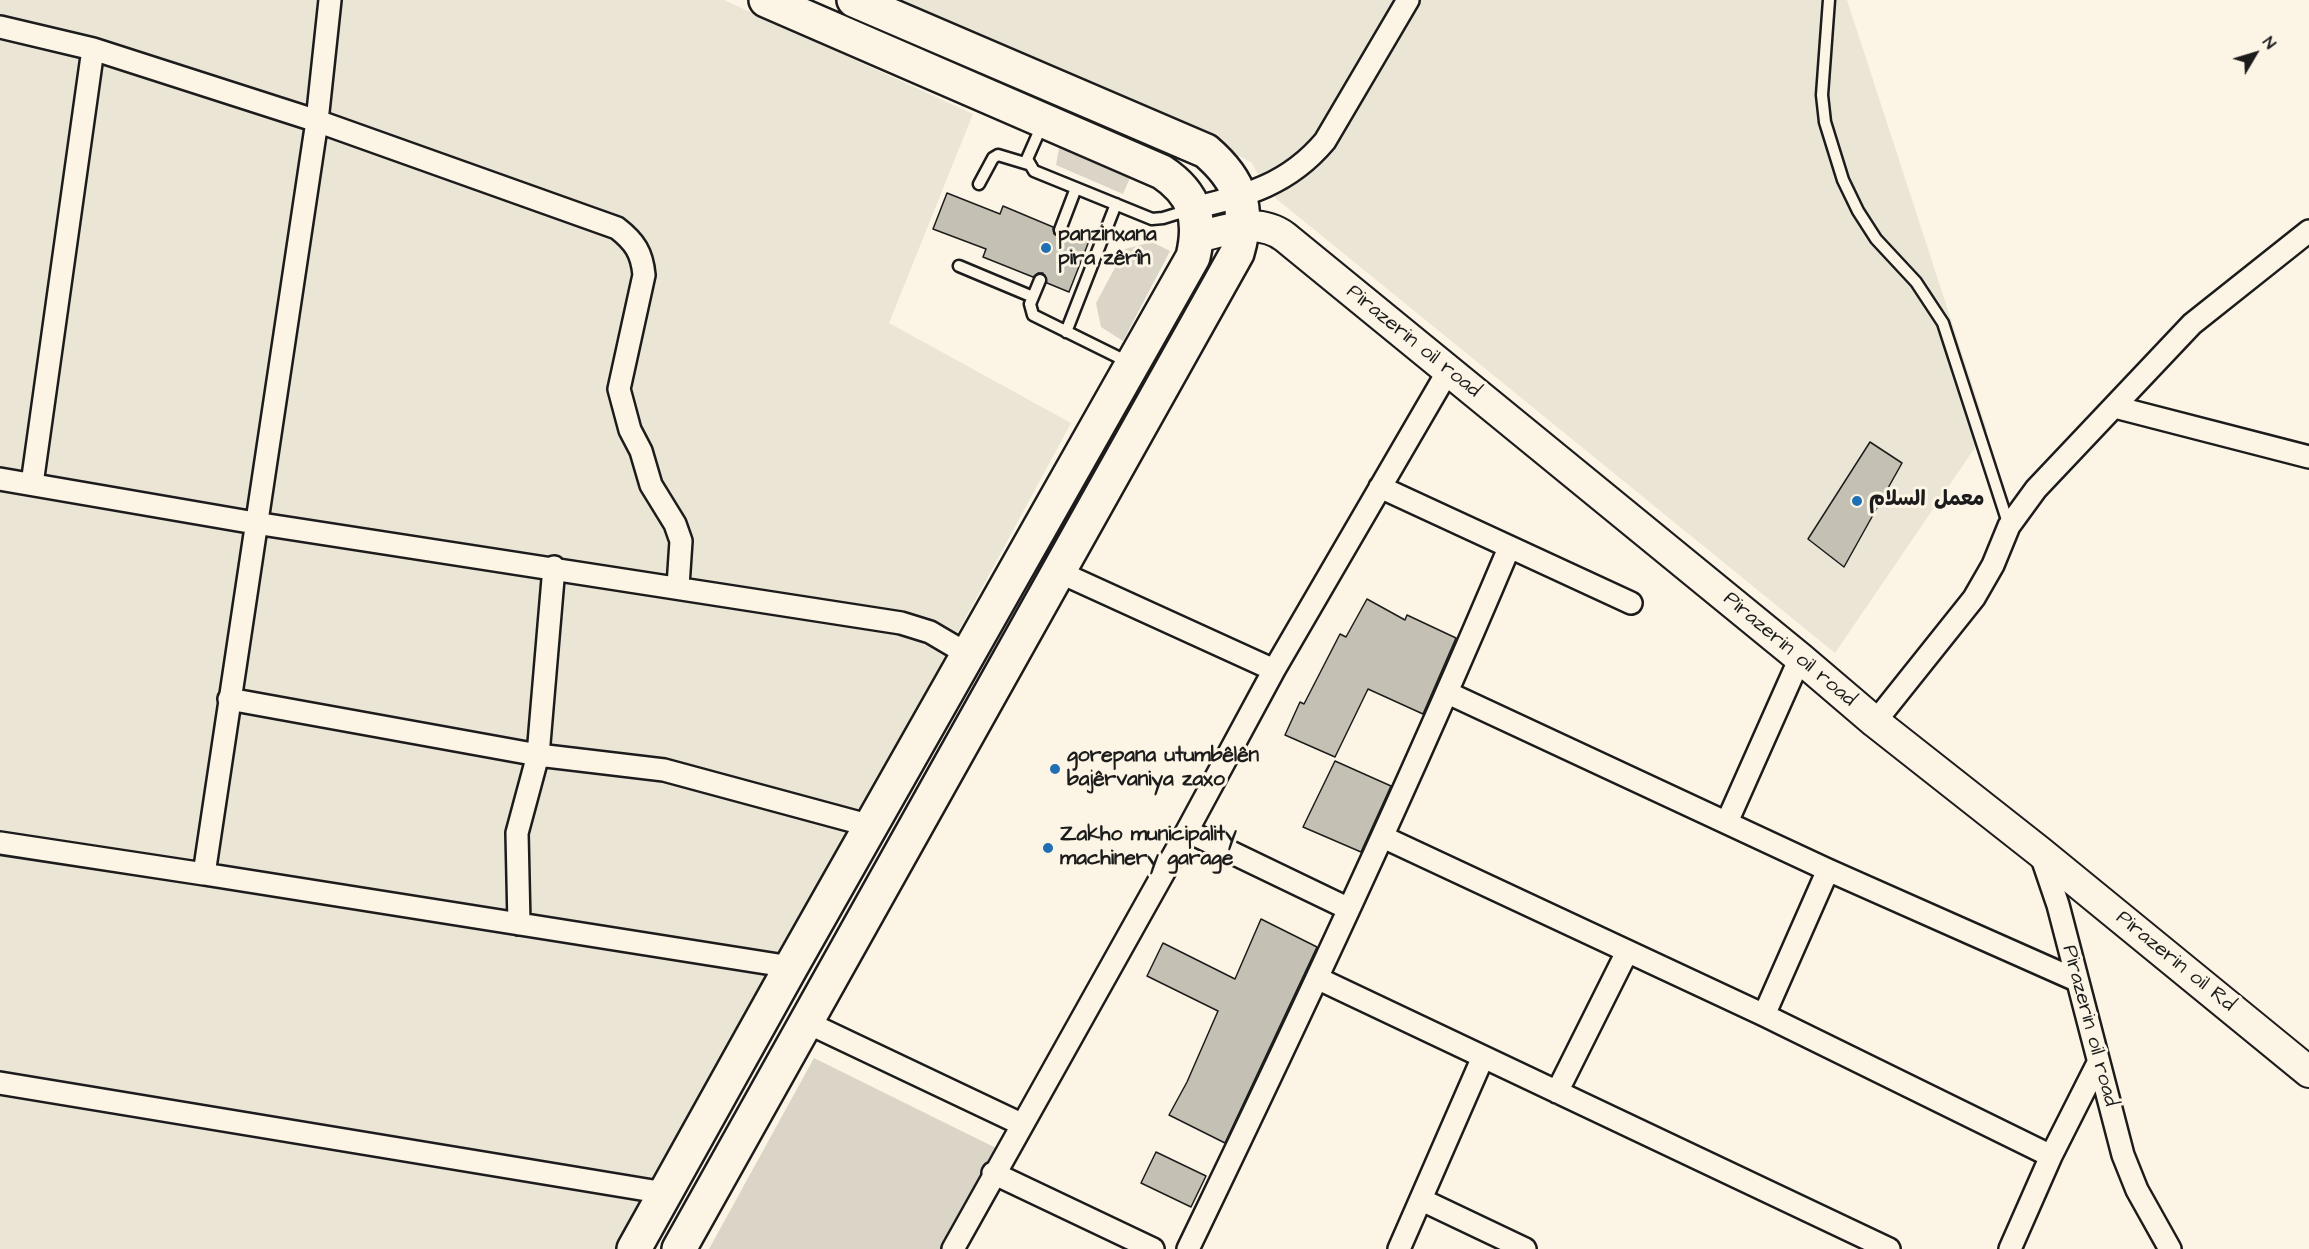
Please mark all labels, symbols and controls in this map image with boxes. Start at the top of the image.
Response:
north arrow [2225,24,2285,84]
text: N [2257,32,2281,54]
place label: panzinxana pira zêrîn [1058,223,1157,273]
marker: panzinxana pira zêrîn [1039,241,1053,255]
street label: Pirazerin oil road [1341,280,1485,404]
place label: معمل السلام [1869,488,1984,514]
marker: معمل السلام [1850,494,1864,508]
street label: Pirazerin oil road [1717,587,1861,713]
place label: gorepana utumbêlên bajêrvaniya zaxo [1067,744,1259,794]
marker: gorepana utumbêlên bajêrvaniya zaxo [1048,762,1062,776]
place label: Zakho municipality machinery garage [1060,823,1237,873]
marker: Zakho municipality machinery garage [1041,841,1055,855]
street label: Pirazerin oil Rd [2110,906,2240,1018]
street label: Pirazerin oil road [2055,943,2123,1109]

